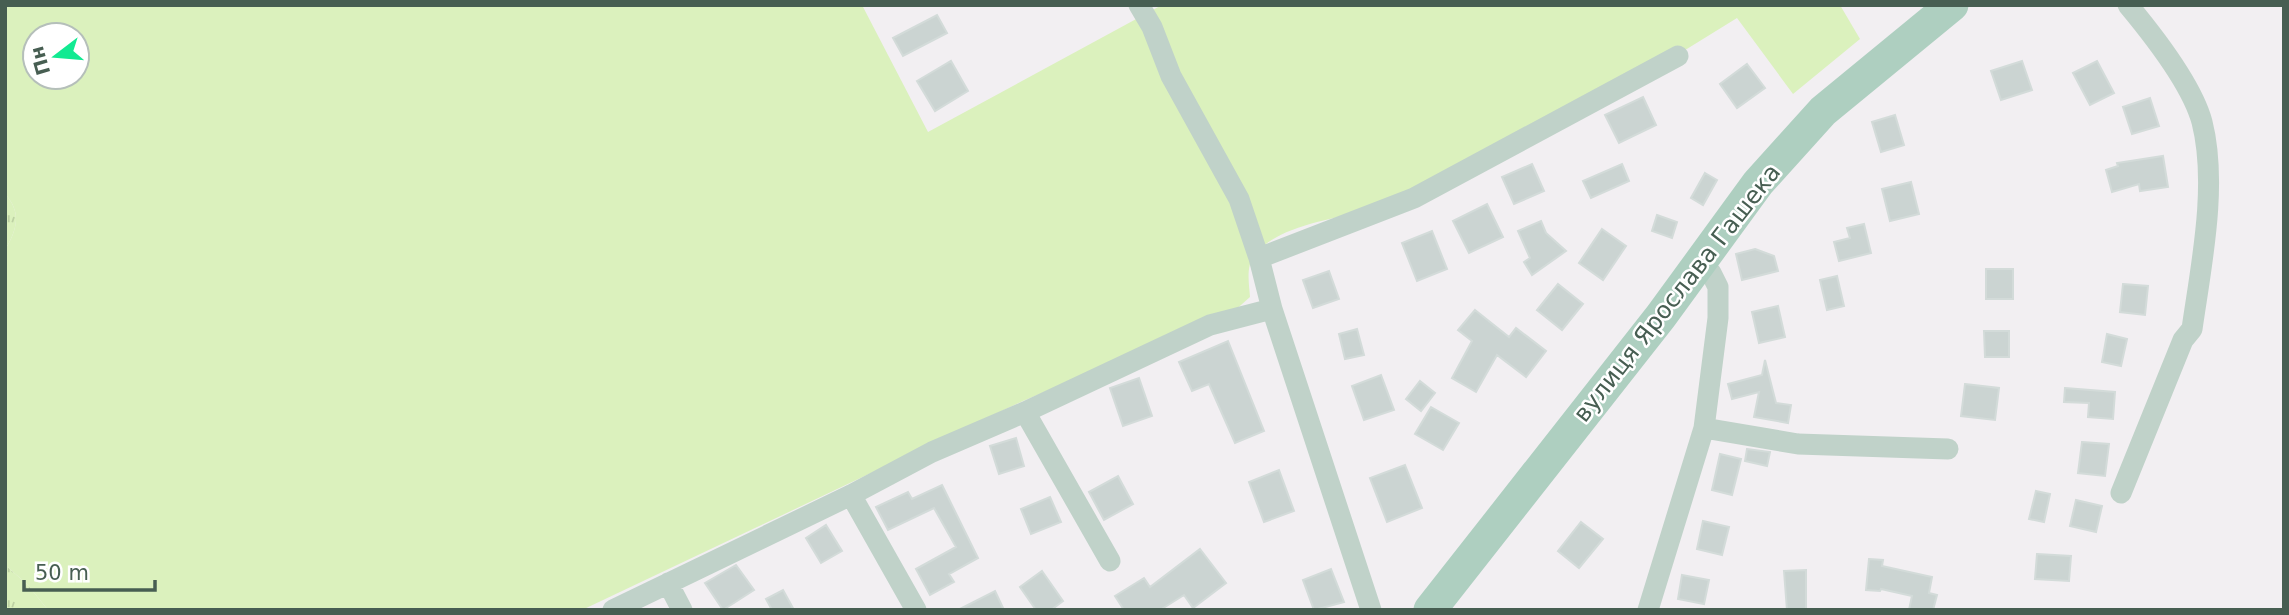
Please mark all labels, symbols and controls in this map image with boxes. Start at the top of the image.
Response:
north arrow [21,21,91,91]
text: Пн [25,44,54,78]
street label: вулиця Ярослава Гашека [1568,159,1786,427]
scale bar [24,548,156,592]
text: 50 m [35,561,89,585]

